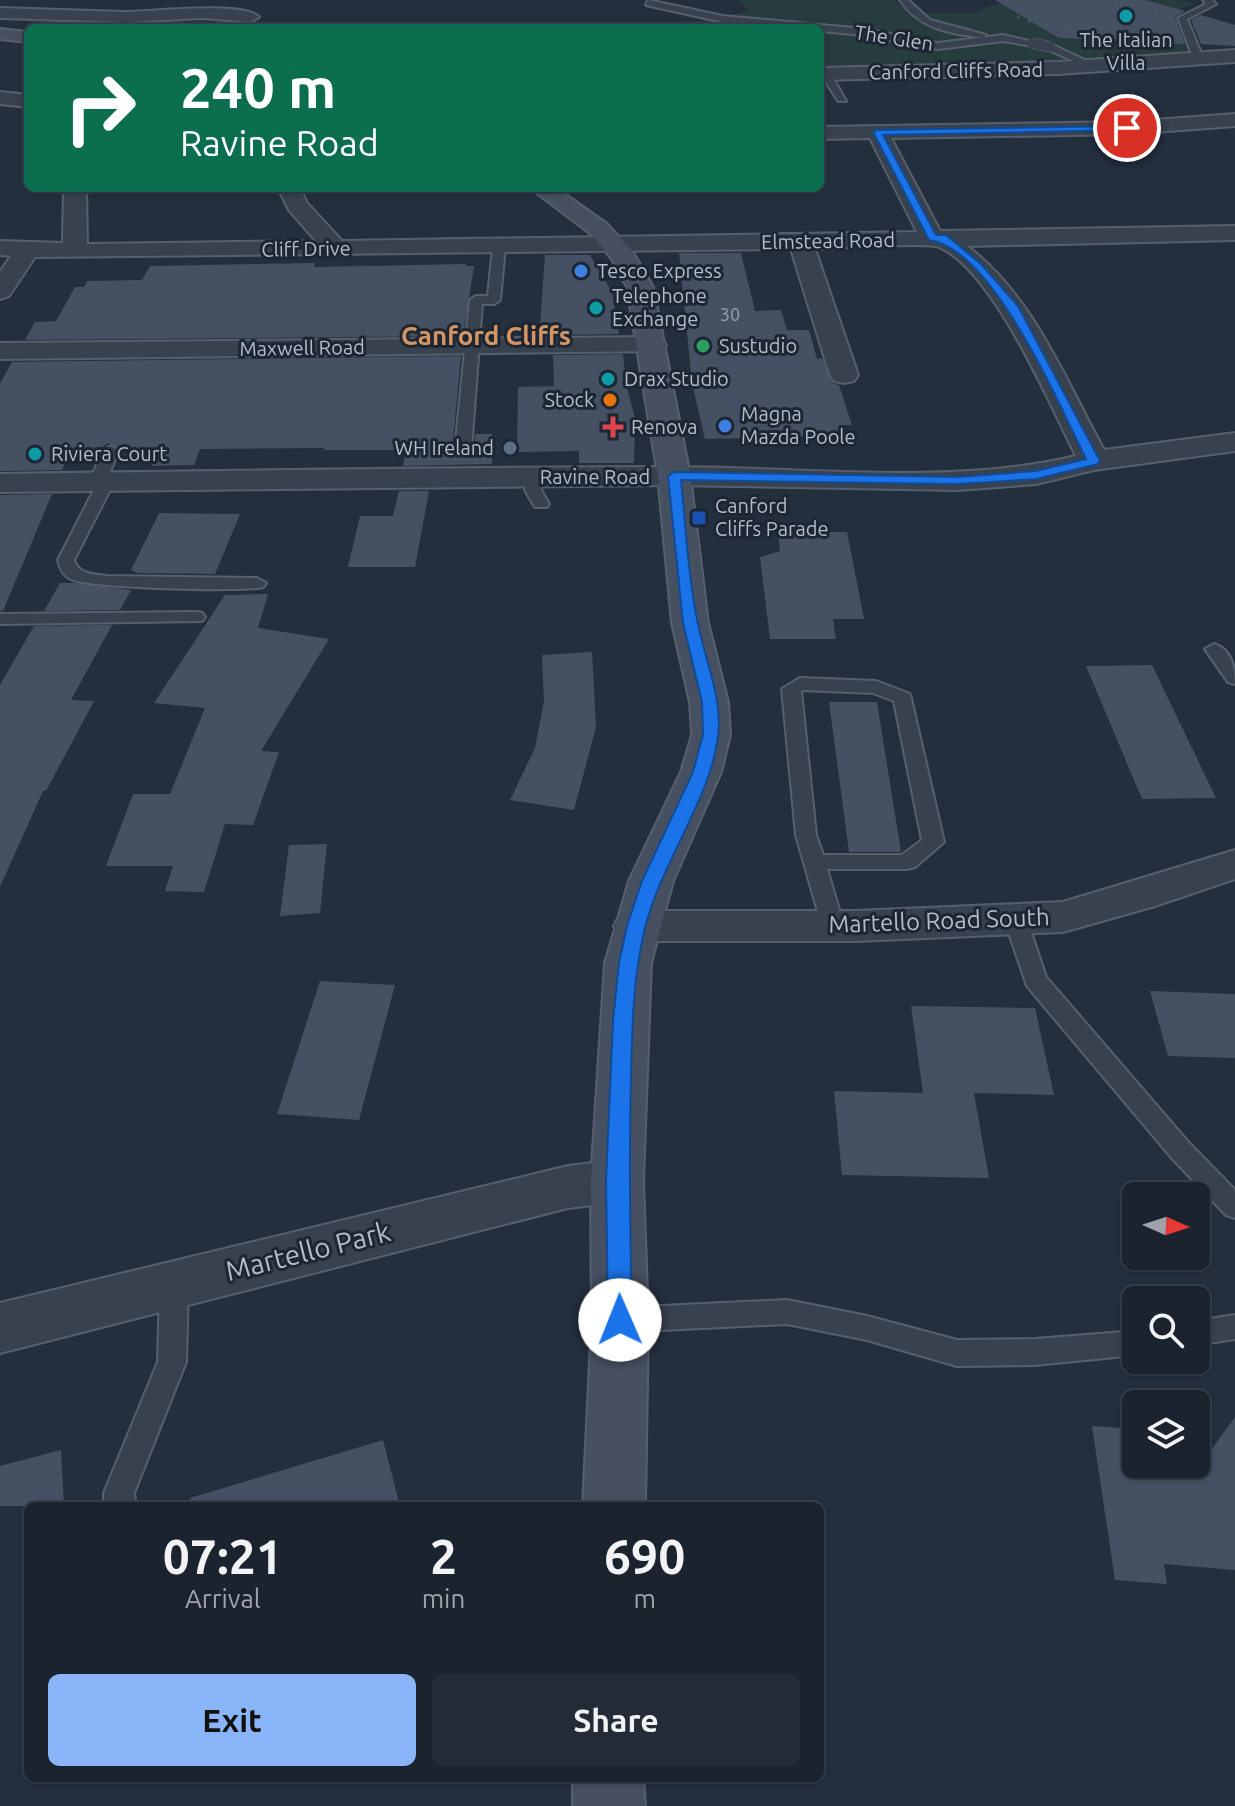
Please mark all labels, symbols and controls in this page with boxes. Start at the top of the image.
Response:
marker: The Italian Villa [1117,7,1135,25]
street label: The Glen [853,20,935,55]
place label: The Italian Villa [1079,28,1173,74]
icon: right [48,56,152,160]
text: 240 m [180,56,336,119]
street label: Canford Cliffs Road [869,57,1043,84]
pin [1093,94,1161,162]
icon: arrive [1105,106,1149,150]
text: Ravine Road [180,122,379,163]
street label: Elmstead Road [761,228,895,253]
street label: Cliff Drive [261,236,351,261]
place label: Tesco Express [597,259,722,282]
marker: Tesco Express [572,262,590,280]
place label: Telephone Exchange [612,284,707,330]
marker: Telephone Exchange [587,299,605,317]
house number: 30 [720,304,740,324]
district label: Canford Cliffs [401,321,571,350]
place label: Sustudio [719,334,797,357]
street label: Maxwell Road [239,335,365,360]
marker: Sustudio [694,337,712,355]
place label: Drax Studio [624,367,729,390]
marker: Drax Studio [599,370,617,388]
place label: Stock [545,388,594,411]
marker: Stock [601,391,619,409]
place label: Magna Mazda Poole [741,402,856,448]
place label: Renova [631,415,698,438]
marker: Renova [602,416,624,438]
marker: Magna Mazda Poole [716,417,734,435]
place label: WH Ireland [395,436,494,459]
marker: WH Ireland [501,439,519,457]
place label: Riviera Court [51,442,167,465]
marker: Riviera Court [26,445,44,463]
street label: Ravine Road [540,465,650,488]
place label: Canford Cliffs Parade [715,494,829,540]
marker: Canford Cliffs Parade [690,509,708,527]
street label: Martello Road South [828,903,1050,938]
north arrow [1122,1182,1210,1270]
map controls [1122,1182,1210,1478]
street label: Martello Park [222,1215,394,1286]
position arrow [578,1278,662,1362]
button: search [1122,1286,1210,1374]
button: layers [1122,1390,1210,1478]
text: 07:21 [163,1529,283,1583]
text: 2 [430,1529,457,1583]
text: 690 [604,1529,685,1583]
text: Arrival [185,1584,261,1613]
text: min [422,1584,465,1613]
text: m [633,1584,656,1613]
button: Exit [48,1674,416,1766]
button: Share [432,1674,800,1766]

